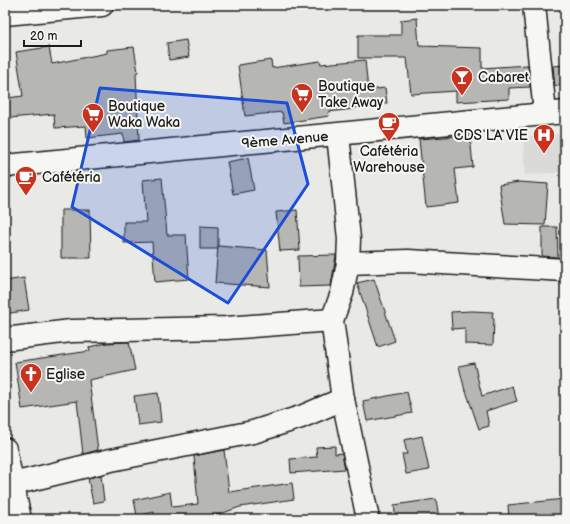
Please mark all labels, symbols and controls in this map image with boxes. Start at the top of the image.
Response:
scale bar [24,22,81,48]
text: 20 m [30,29,57,44]
bar icon: Cabaret [449,64,475,97]
place label: Cabaret [478,69,530,86]
place label: Boutique Take Away [318,78,384,111]
supermarket icon: Boutique Take Away [289,81,315,114]
place label: Boutique Waka Waka [108,98,180,131]
supermarket icon: Boutique Waka Waka [80,101,106,134]
cafe icon: Cafétéria Warehouse [376,110,402,143]
hospital icon: CDS LA VIE [531,122,557,155]
place label: CDS LA VIE [453,127,528,144]
street label: 9ème Avenue [241,128,329,152]
place label: Cafétéria Warehouse [353,143,425,176]
cafe icon: Cafétéria [13,164,39,197]
place label: Cafétéria [42,169,101,186]
church icon: Eglise [18,361,44,394]
place label: Eglise [46,366,85,383]

